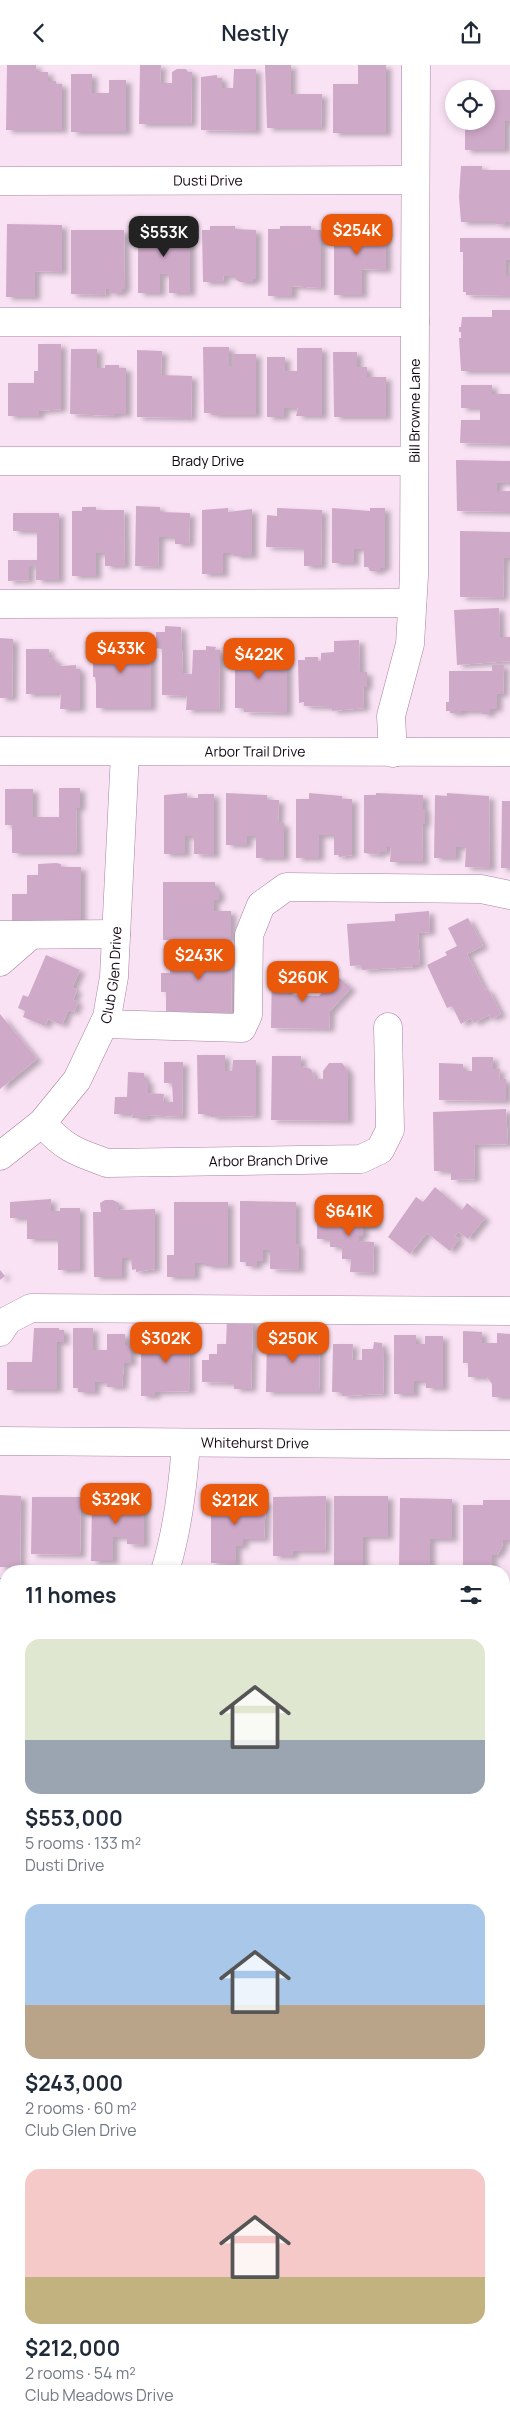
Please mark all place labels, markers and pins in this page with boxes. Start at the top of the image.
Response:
pin: $254K [322,213,392,256]
pin: $553K [129,215,199,258]
pin: $433K [86,631,156,674]
pin: $422K [224,637,294,680]
pin: $243K [164,939,234,981]
pin: $260K [268,961,338,1003]
pin: $641K [314,1195,384,1237]
pin: $302K [131,1321,201,1364]
pin: $250K [258,1321,328,1364]
pin: $329K [81,1483,151,1525]
pin: $212K [200,1483,270,1526]

